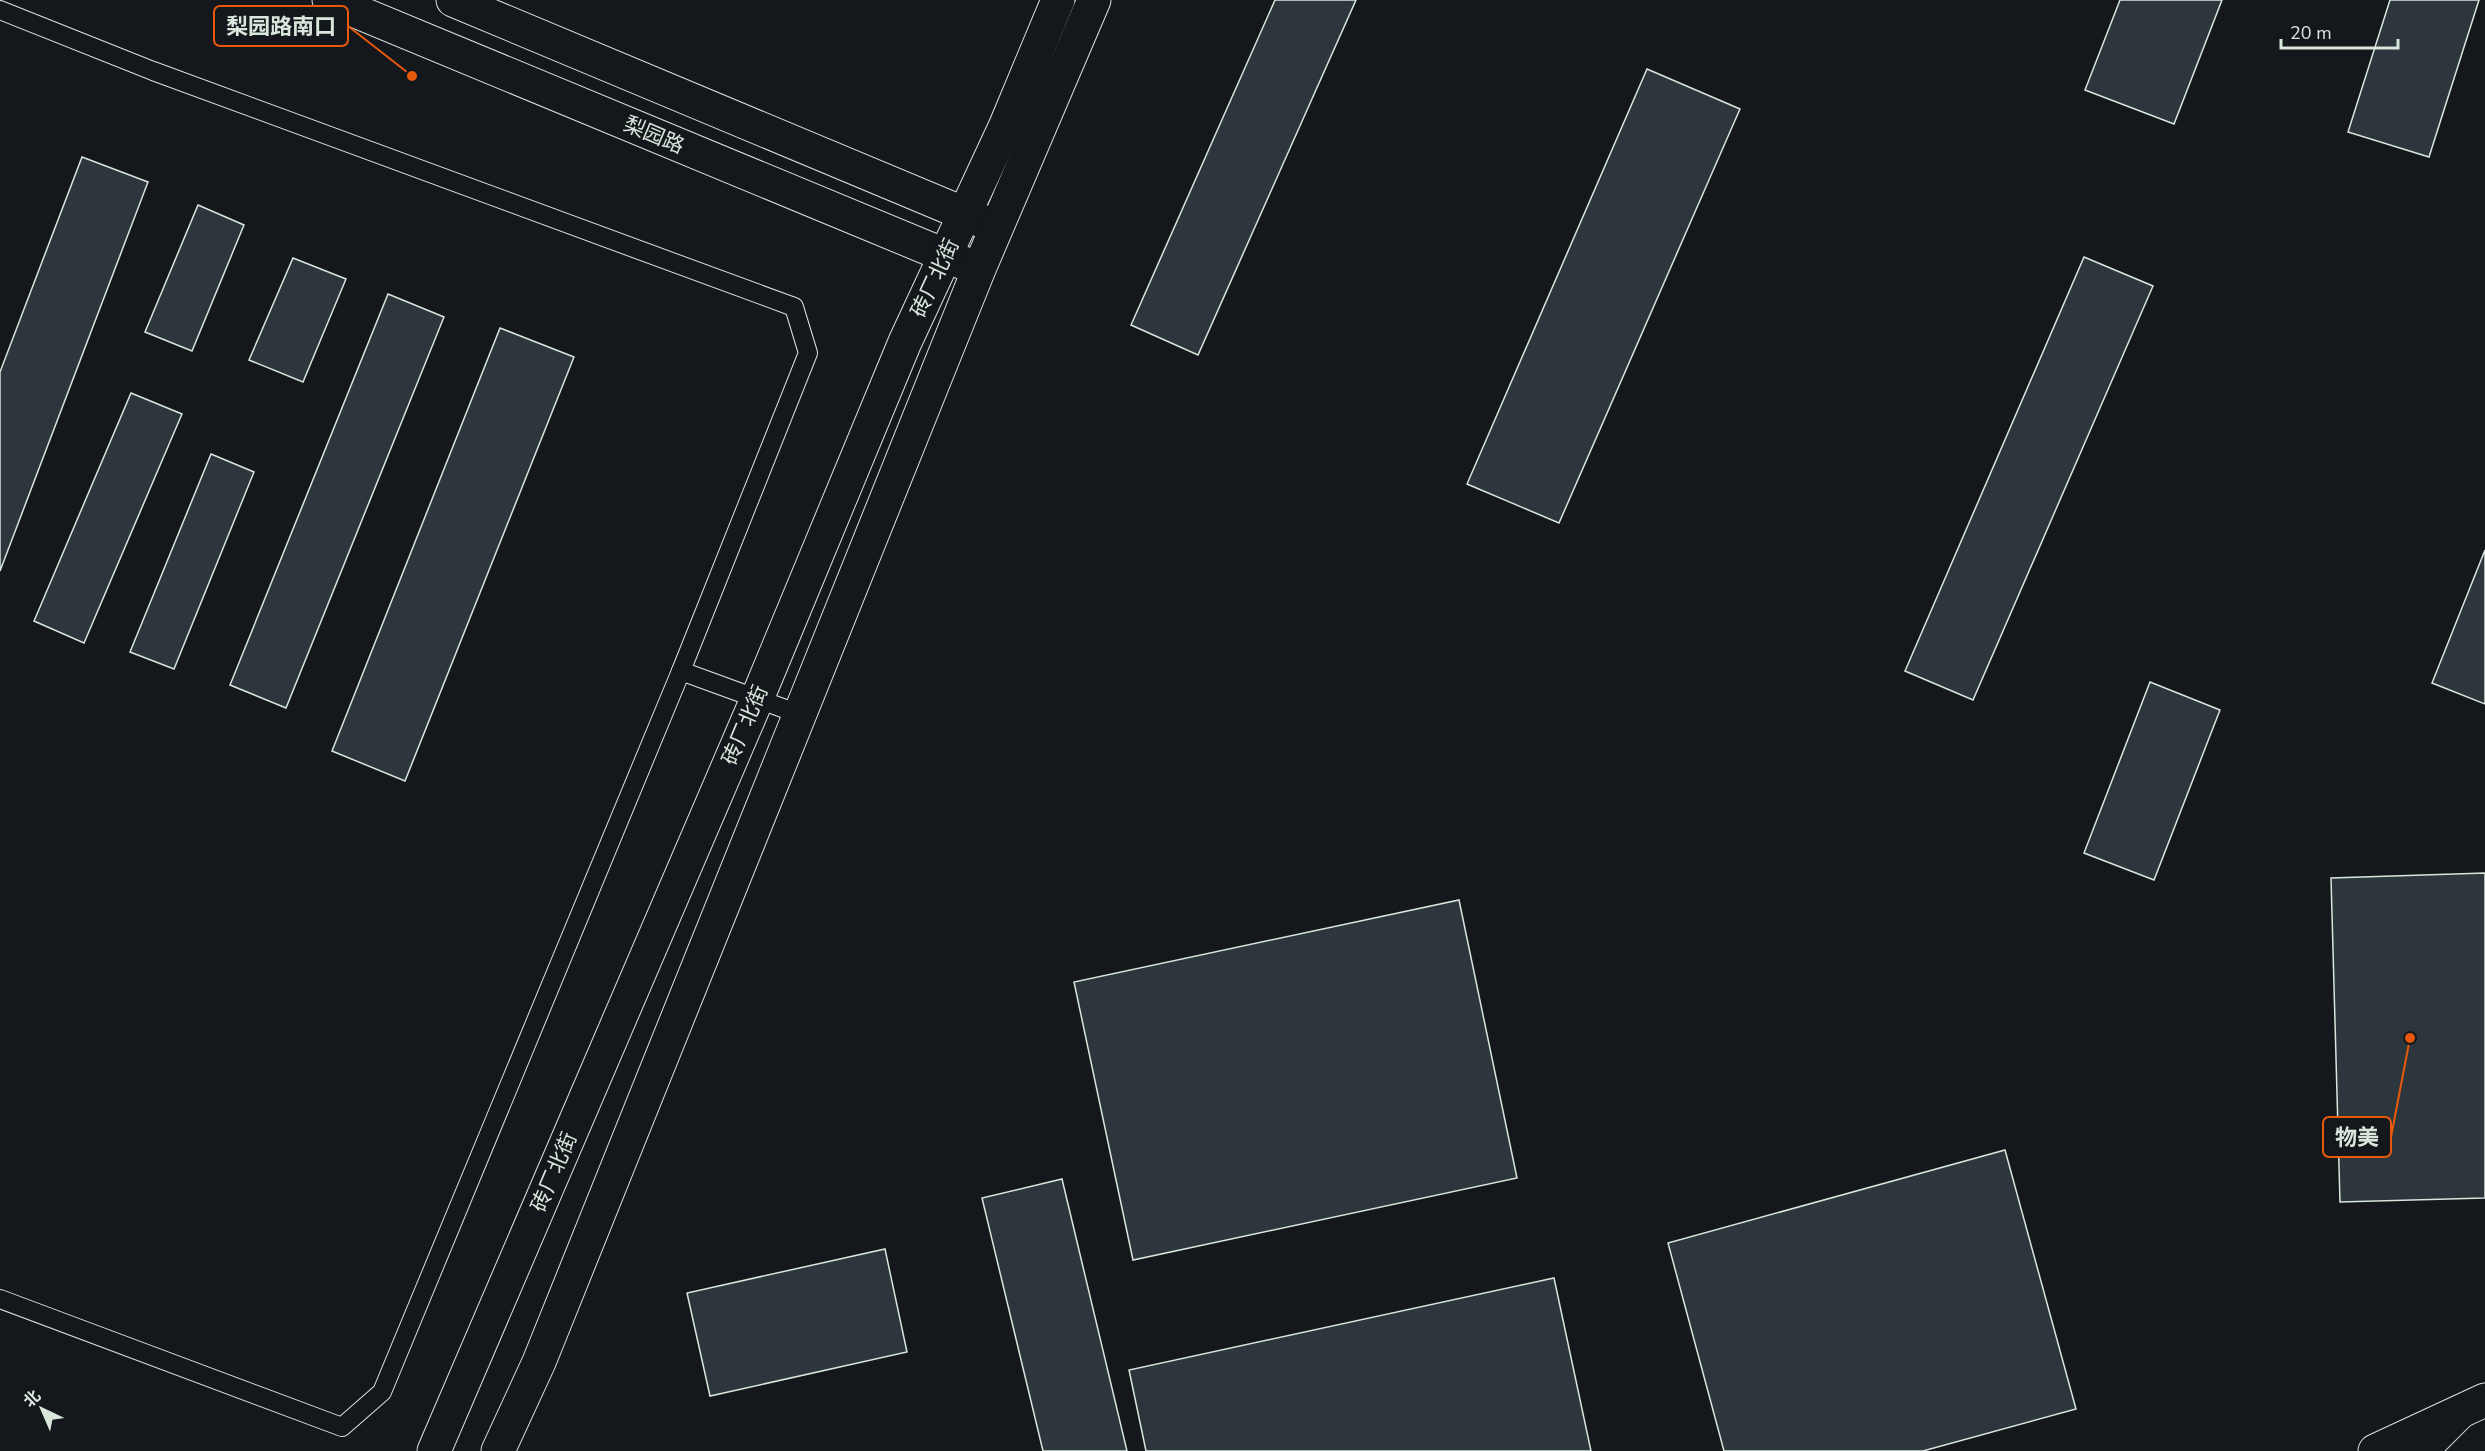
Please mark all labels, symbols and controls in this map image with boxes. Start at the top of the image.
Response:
callout: 梨园路南口 [214,6,348,46]
text: 梨园路南口 [226,12,336,42]
scale bar [2281,12,2398,50]
text: 20 m [2290,21,2332,45]
street label: 梨园路 [620,110,688,160]
street label: 砖厂北街 [905,234,965,322]
street label: 砖厂北街 [716,681,774,769]
callout: 物美 [2323,1117,2391,1157]
text: 物美 [2335,1123,2379,1153]
street label: 砖厂北街 [525,1128,583,1216]
north arrow [12,1379,72,1439]
text: 北 [19,1385,46,1412]

